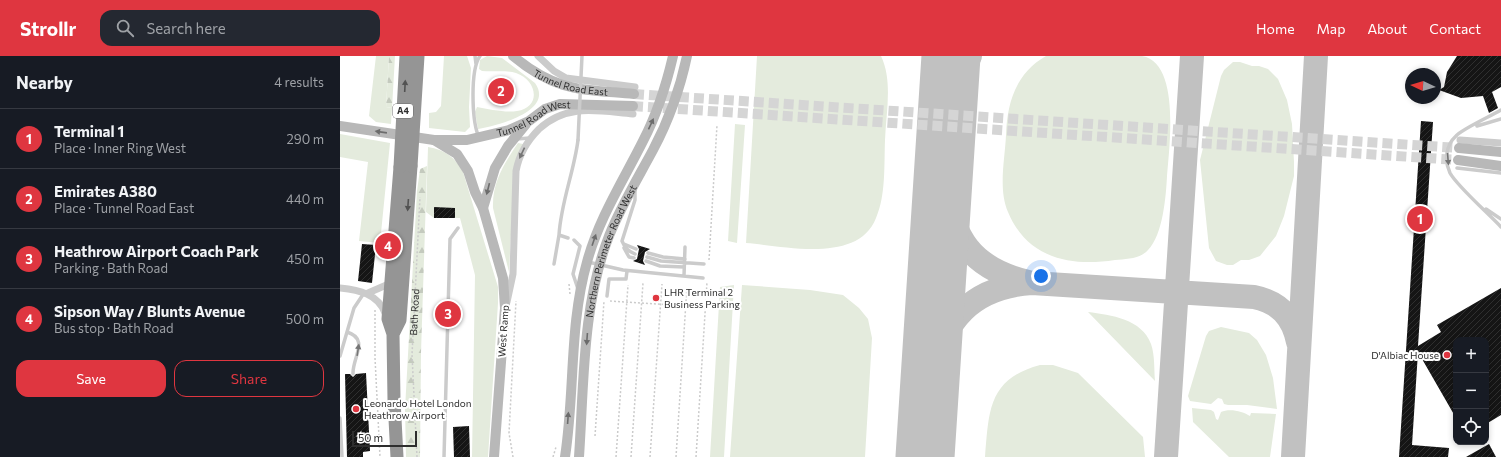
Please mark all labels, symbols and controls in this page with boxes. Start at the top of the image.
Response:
search box [100,10,380,46]
text: Strollr [20,17,76,40]
icon: search [114,17,136,39]
text: Search here [146,19,226,37]
text: Home [1256,20,1295,37]
text: Map [1317,20,1345,37]
text: About [1367,20,1407,37]
text: Contact [1429,20,1481,37]
street label: Tunnel Road East [531,67,608,98]
north arrow [1405,68,1441,104]
text: Nearby [16,72,73,93]
text: 4 results [274,74,324,90]
pin: 2 [488,76,514,106]
one-way arrow [401,80,408,92]
street label: Tunnel Road West [495,98,571,139]
road number: A4 [393,104,413,118]
one-way arrow [648,118,654,129]
text: Terminal 1 [54,122,124,140]
one-way arrow [375,129,387,135]
text: 1 [26,131,32,147]
text: 290 m [287,131,324,147]
text: Place · Inner Ring West [54,140,186,156]
one-way arrow [519,147,525,158]
one-way arrow [1444,153,1451,165]
text: Emirates A380 [54,182,157,200]
one-way arrow [484,183,490,195]
street label: Northern Perimeter Road West [583,183,639,318]
text: 2 [25,191,33,207]
text: 440 m [286,191,324,207]
one-way arrow [405,199,412,211]
text: Place · Tunnel Road East [54,200,194,216]
pin: 1 [1407,204,1433,234]
pin: 4 [375,231,401,261]
one-way arrow [591,234,597,246]
text: Heathrow Airport Coach Park [54,242,259,260]
text: 3 [25,251,33,267]
text: 450 m [286,251,324,267]
text: Parking · Bath Road [54,260,168,276]
your location [1031,266,1051,286]
place label: LHR Terminal 2 Business Parking [664,286,740,310]
street label: Bath Road [407,288,421,336]
marker: LHR Terminal 2 Business Parking [651,293,661,303]
pin: 3 [435,299,461,329]
text: Sipson Way / Blunts Avenue [54,302,245,320]
street label: West Ramp [495,305,511,357]
text: 4 [25,311,33,327]
text: 500 m [286,311,324,327]
text: Bus stop · Bath Road [54,320,174,336]
one-way arrow [584,333,591,345]
map controls [1453,337,1489,445]
button: + [1453,337,1489,373]
one-way arrow [355,344,361,356]
place label: D'Albiac House [1371,349,1439,361]
marker: D'Albiac House [1442,350,1452,360]
button: Save [16,360,166,397]
button: Share [174,360,324,397]
button: − [1453,373,1489,409]
place label: Leonardo Hotel London Heathrow Airport [364,397,472,421]
marker: Leonardo Hotel London Heathrow Airport [351,404,361,414]
button: locate [1453,409,1489,445]
one-way arrow [565,412,572,424]
scale bar [352,429,417,448]
text: 50 m [358,431,383,444]

